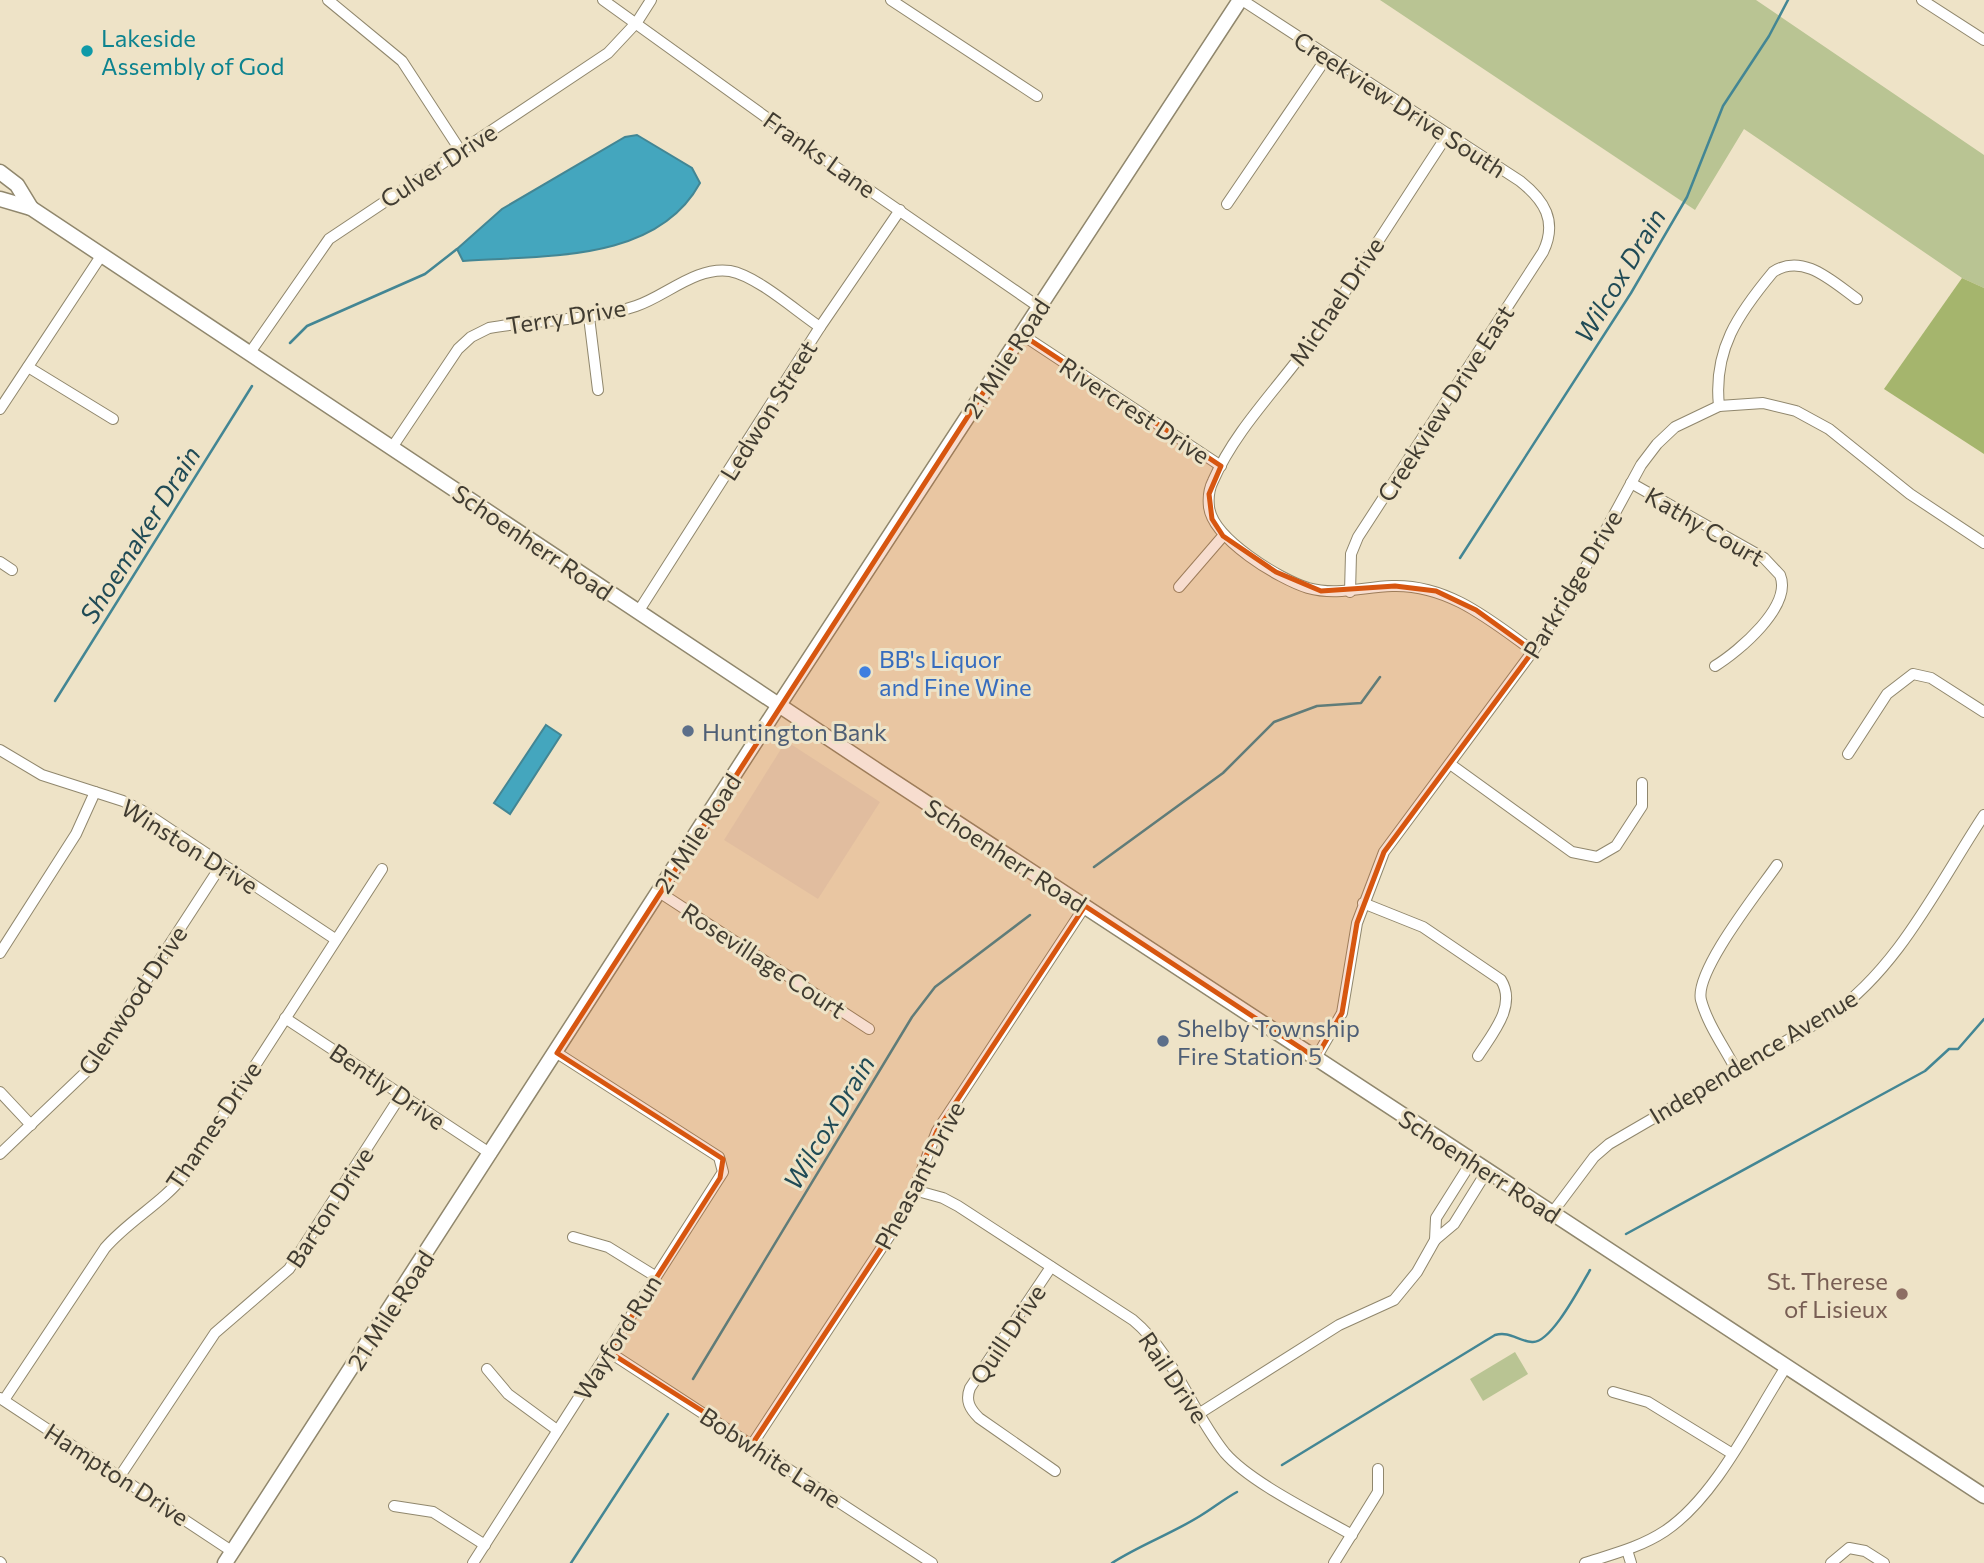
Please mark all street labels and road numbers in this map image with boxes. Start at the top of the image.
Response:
street label: Creekview Drive South [1289,25,1511,183]
street label: Franks Lane [758,105,882,203]
street label: Culver Drive [374,117,502,213]
street label: Michael Drive [1282,231,1390,371]
street label: Terry Drive [504,292,628,340]
street label: 21 Mile Road [957,293,1055,423]
street label: Creekview Drive East [1371,299,1520,507]
street label: Ledwon Street [713,335,823,485]
street label: Rivercrest Drive [1055,351,1215,469]
street label: Schoenherr Road [448,478,618,606]
street label: Kathy Court [1640,480,1770,572]
street label: Parkridge Drive [1516,505,1628,663]
street label: 21 Mile Road [648,768,746,898]
street label: Winston Drive [116,792,264,900]
street label: Schoenherr Road [920,792,1092,918]
street label: Rosevillage Court [677,896,852,1024]
street label: Glenwood Drive [71,920,193,1080]
street label: Independence Avenue [1644,983,1862,1129]
street label: Bently Drive [325,1037,451,1135]
street label: Thames Drive [159,1055,267,1195]
street label: Pheasant Drive [868,1096,970,1254]
street label: Schoenherr Road [1394,1103,1566,1229]
street label: Barton Drive [279,1141,379,1273]
street label: 21 Mile Road [341,1245,439,1375]
street label: Wayford Run [567,1269,667,1405]
street label: Quill Drive [963,1279,1051,1389]
street label: Rail Drive [1133,1326,1215,1428]
street label: Bobwhite Lane [695,1401,847,1513]
street label: Hampton Drive [40,1417,194,1531]

